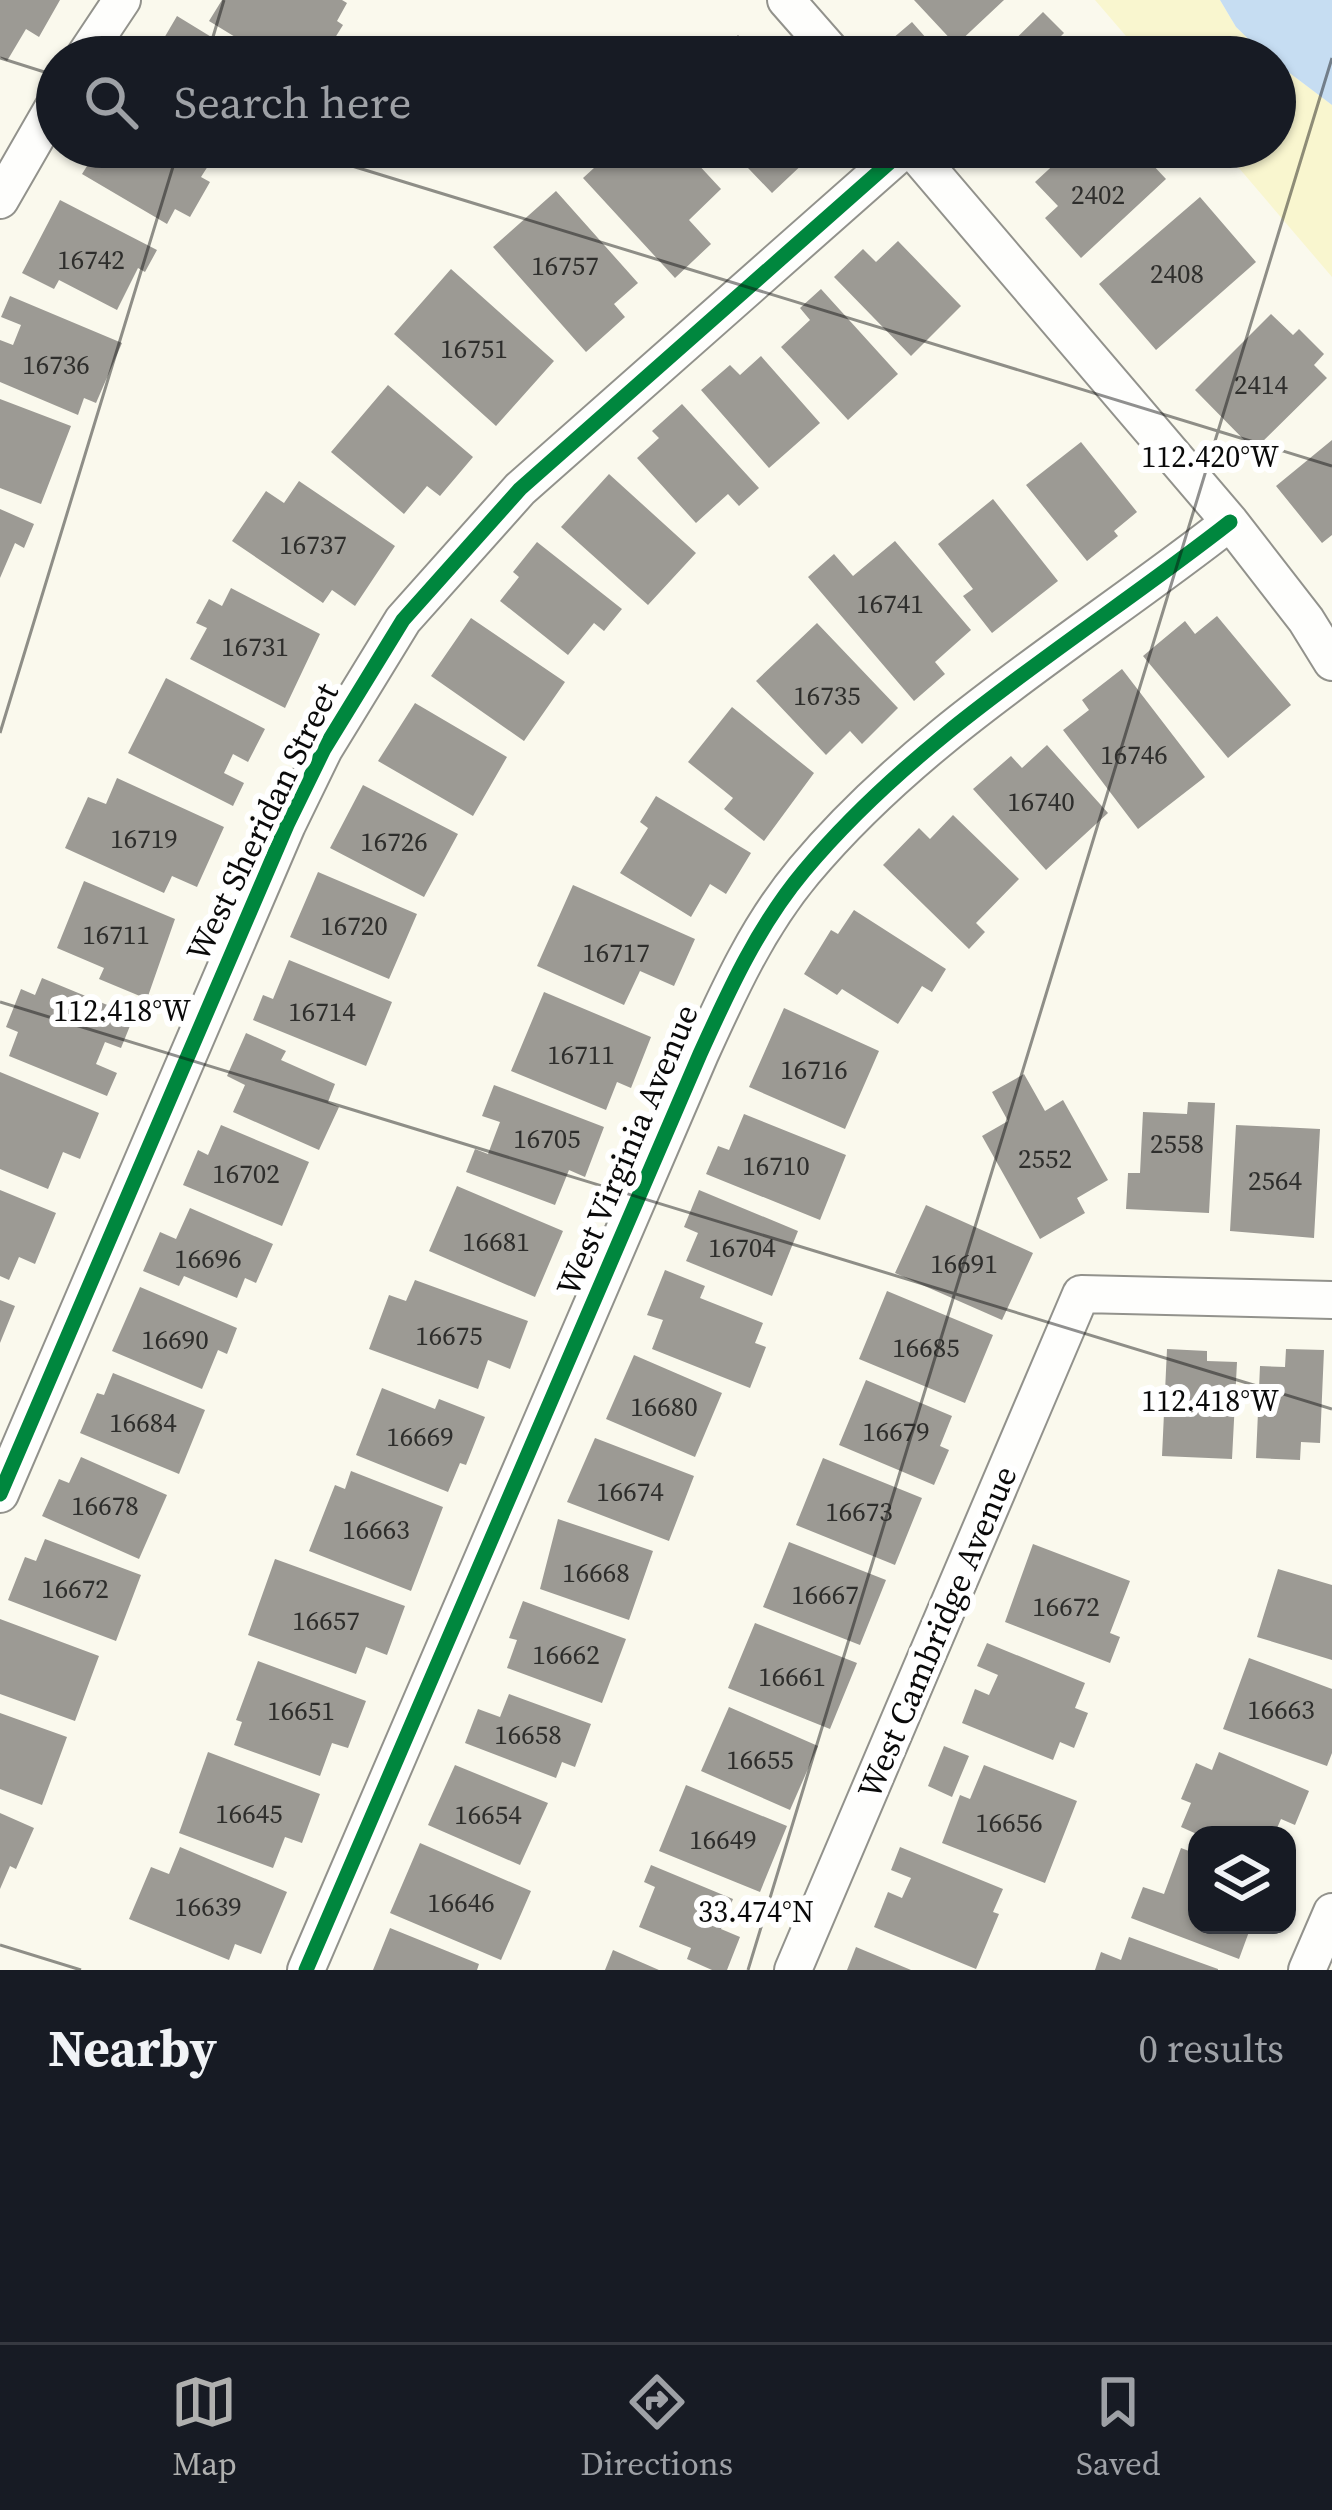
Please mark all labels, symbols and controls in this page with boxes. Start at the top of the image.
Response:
search box [36,36,1296,168]
icon: search [78,69,144,135]
text: Search here [174,71,411,133]
house number: 2402 [1071,176,1125,213]
house number: 16742 [57,241,125,278]
house number: 16757 [531,247,599,284]
house number: 2408 [1150,255,1204,292]
house number: 16751 [440,330,508,367]
house number: 16736 [22,346,90,383]
house number: 2414 [1234,366,1288,403]
text: 112.420°W [1141,436,1279,477]
house number: 16737 [279,526,347,563]
house number: 16741 [856,585,924,622]
house number: 16731 [221,628,289,665]
street label: West Sheridan Street [175,675,349,968]
house number: 16735 [793,677,861,714]
house number: 16746 [1100,736,1168,773]
house number: 16740 [1007,783,1075,820]
house number: 16719 [110,820,178,857]
house number: 16726 [360,823,428,860]
house number: 16720 [320,907,388,944]
house number: 16711 [82,916,150,953]
house number: 16717 [582,934,650,971]
text: 112.418°W [53,990,191,1031]
house number: 16714 [288,993,356,1030]
street label: West Virginia Avenue [545,997,709,1303]
house number: 16711 [547,1036,615,1073]
house number: 16716 [780,1051,848,1088]
house number: 16705 [513,1120,581,1157]
house number: 2558 [1150,1125,1204,1162]
house number: 2552 [1018,1140,1072,1177]
house number: 16710 [742,1147,810,1184]
house number: 16702 [212,1155,280,1192]
house number: 2564 [1248,1162,1302,1199]
house number: 16681 [462,1223,530,1260]
house number: 16704 [708,1229,776,1266]
house number: 16696 [174,1240,242,1277]
house number: 16691 [930,1245,998,1282]
house number: 16675 [415,1317,483,1354]
house number: 16690 [141,1321,209,1358]
house number: 16685 [892,1329,960,1366]
text: 112.418°W [1141,1380,1279,1421]
house number: 16680 [630,1388,698,1425]
house number: 16684 [109,1404,177,1441]
house number: 16679 [862,1413,930,1450]
house number: 16669 [386,1418,454,1455]
street label: West Cambridge Avenue [847,1459,1027,1805]
house number: 16674 [596,1473,664,1510]
house number: 16678 [71,1487,139,1524]
house number: 16673 [825,1493,893,1530]
house number: 16663 [342,1511,410,1548]
house number: 16668 [562,1554,630,1591]
house number: 16672 [41,1570,109,1607]
house number: 16667 [791,1576,859,1613]
house number: 16672 [1032,1588,1100,1625]
house number: 16657 [292,1602,360,1639]
house number: 16662 [532,1636,600,1673]
house number: 16661 [758,1658,826,1695]
house number: 16663 [1247,1691,1315,1728]
house number: 16651 [267,1692,335,1729]
house number: 16658 [494,1716,562,1753]
house number: 16655 [726,1741,794,1778]
house number: 16645 [215,1795,283,1832]
house number: 16654 [454,1796,522,1833]
house number: 16656 [975,1804,1043,1841]
house number: 16649 [689,1821,757,1858]
map controls [1188,1826,1296,1934]
button: layers [1188,1826,1296,1934]
house number: 16646 [427,1884,495,1921]
house number: 16639 [174,1888,242,1925]
text: 33.474°N [698,1891,814,1932]
text: Nearby [48,2013,217,2083]
text: 0 results [1139,2022,1284,2075]
tab: Map [171,2369,237,2486]
tab: Directions [580,2369,733,2486]
tab: Saved [1076,2369,1161,2486]

